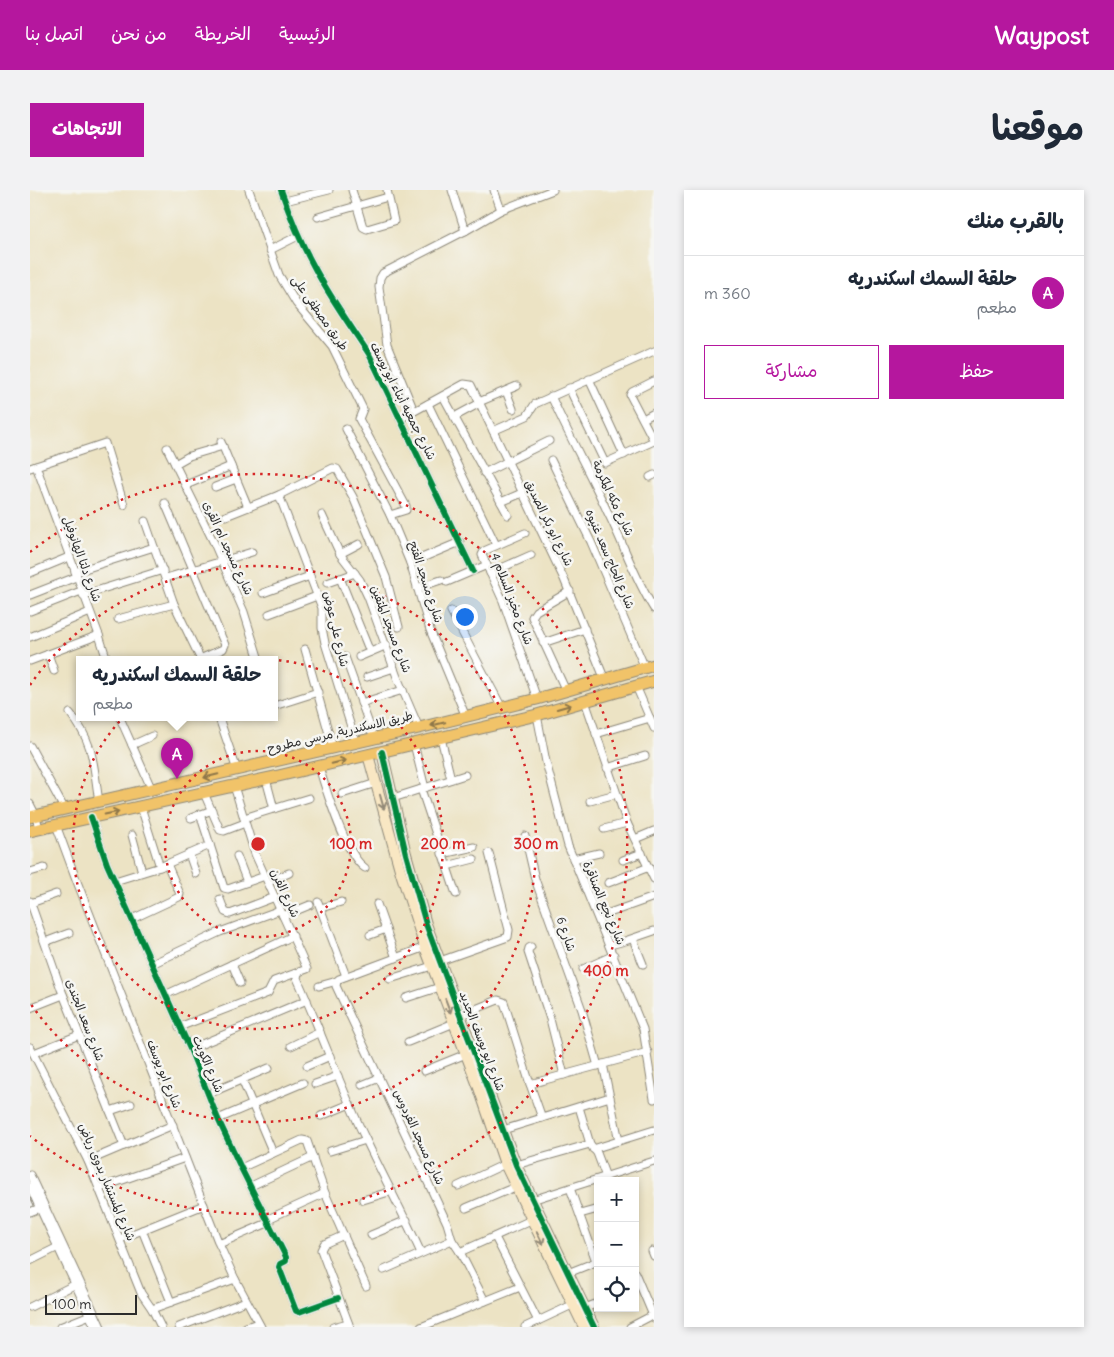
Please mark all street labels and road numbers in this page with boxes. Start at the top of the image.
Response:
street label: طريق مصطفى على [288,272,352,354]
street label: شارع جمعيه أبناء ابو يوسف [365,339,440,463]
street label: شارع مكه المكرمة [588,458,638,539]
street label: شارع ابو بكر الصديق [520,477,577,569]
street label: شارع مسجد ام القرى [198,498,257,598]
street label: شارع الحاج سعد غنيوه [581,507,638,612]
street label: شارع دلتا الهانوفيل [58,514,105,604]
street label: شارع مسجد الفتح [404,539,447,625]
street label: شارع مخبز السلام 4 [486,551,537,648]
street label: شارع مسجد المتقين [366,583,415,675]
street label: شارع على عوض [319,590,352,669]
street label: طريق الاسكندرية, مرسى مطروح [266,707,415,758]
street label: شارع نجع الصناقرة [578,859,629,948]
street label: شارع الفرن [266,866,303,921]
street label: شارع 6 [552,914,579,954]
street label: شارع سعد الجندى [61,977,108,1064]
street label: شارع ابو يوسف الجديد [455,989,508,1094]
street label: شارع الكويت [188,1033,227,1095]
street label: شارع ابو يوسف [142,1037,185,1111]
street label: شارع مسجد الفردوس [389,1087,448,1188]
street label: شارع المستشار بدوى رياض [74,1121,139,1244]

